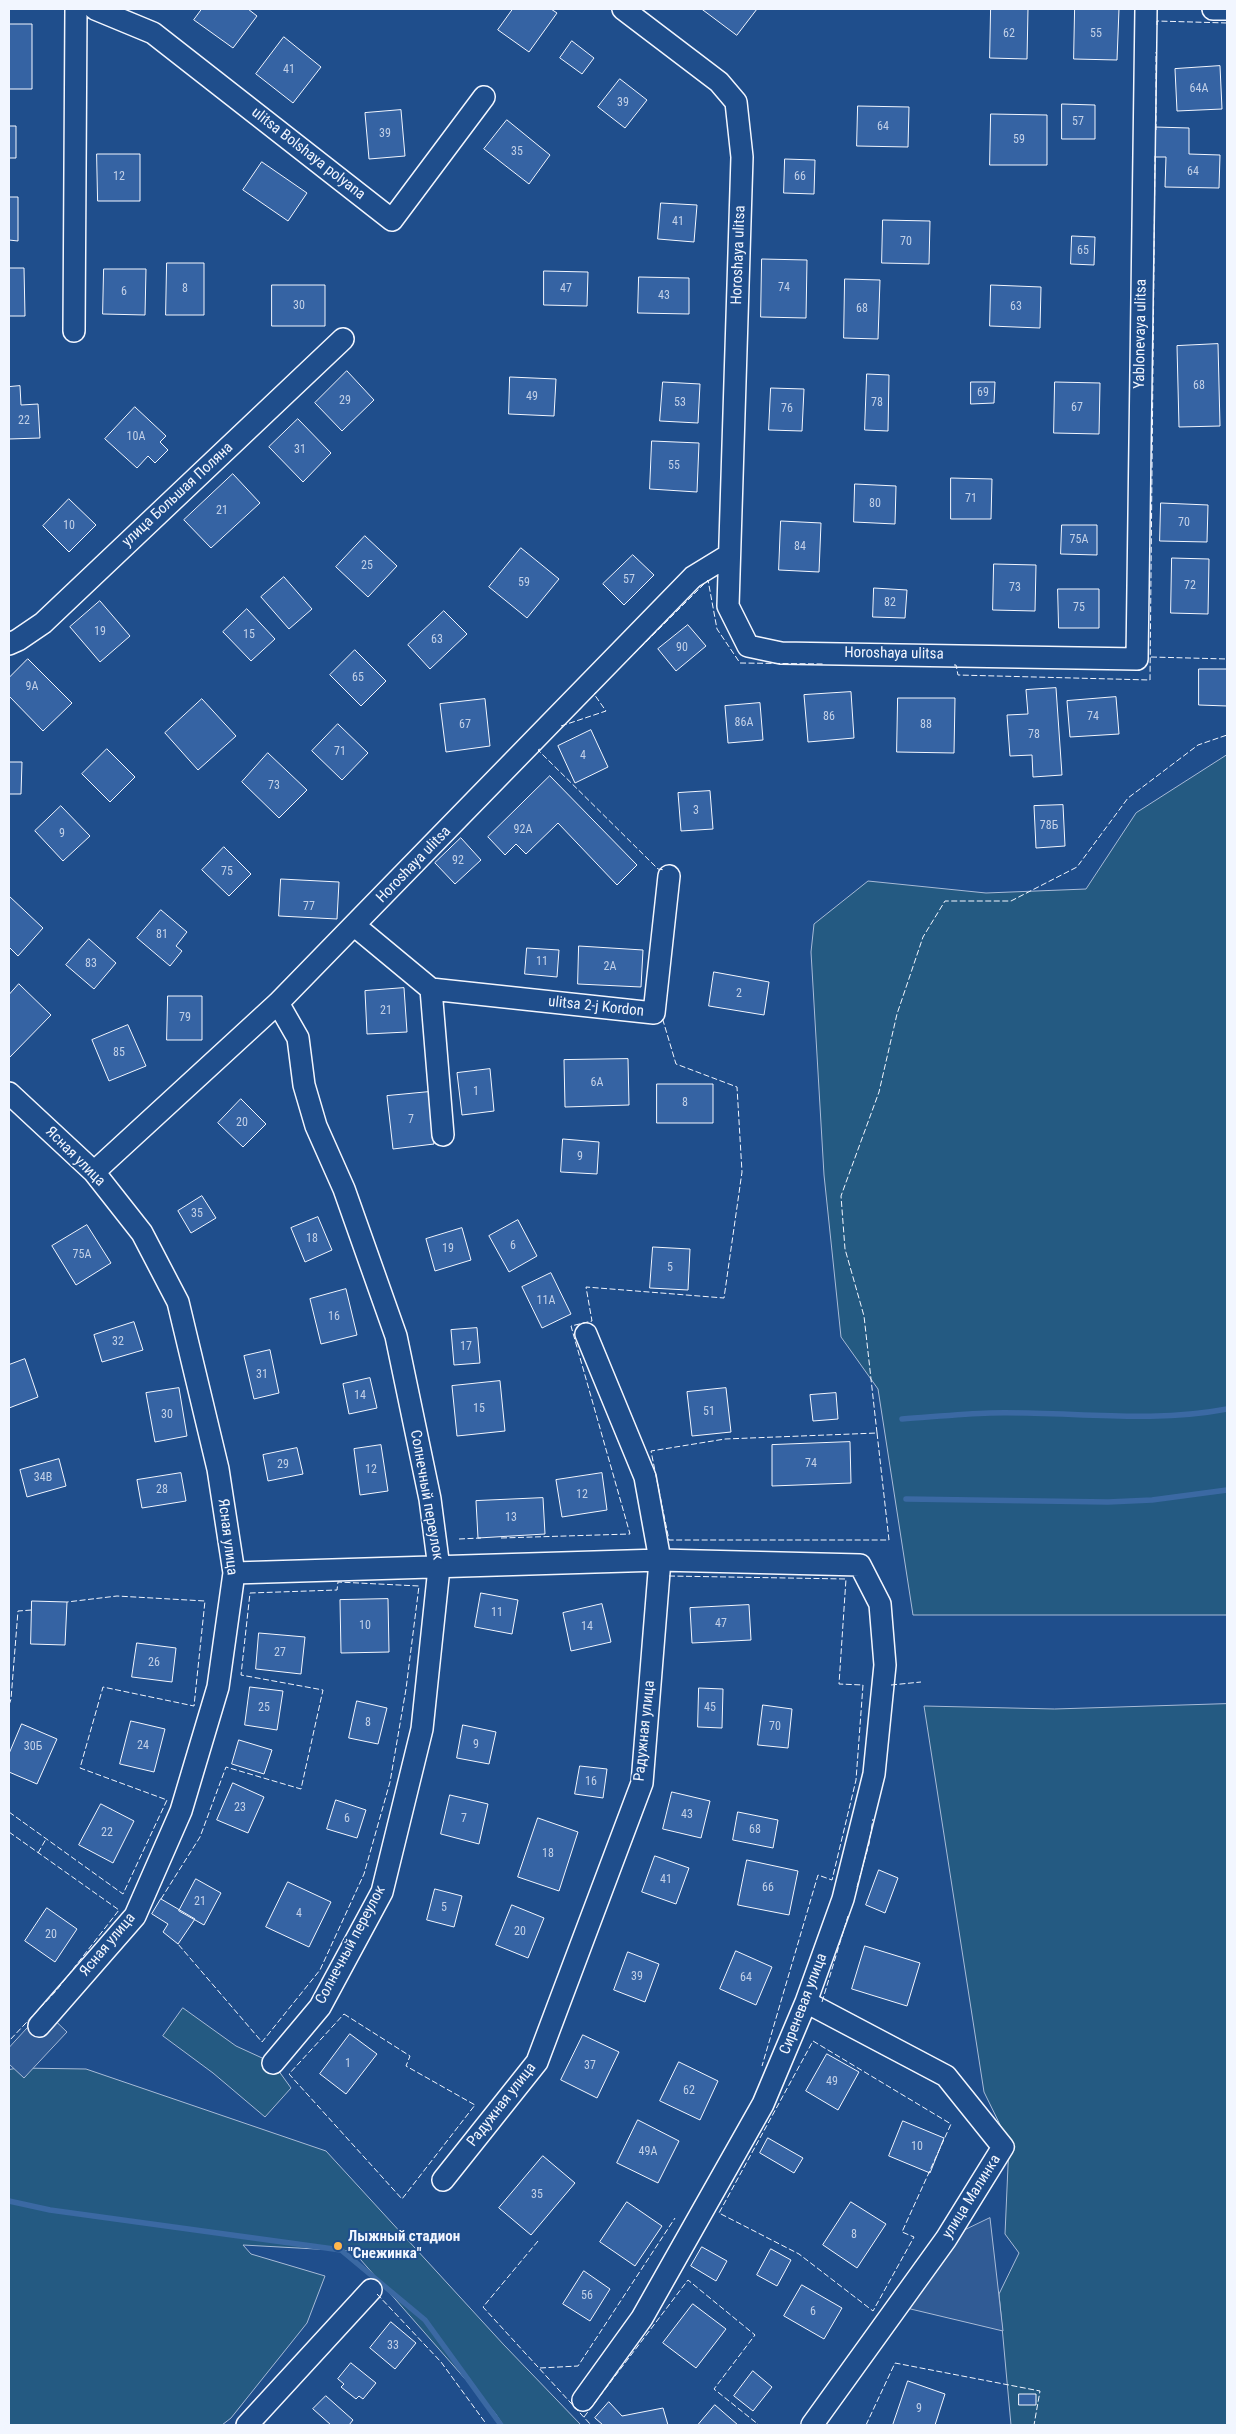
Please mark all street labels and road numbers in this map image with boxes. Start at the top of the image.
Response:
street label: ulitsa Bolshaya polyana [248,104,368,204]
street label: Horoshaya ulitsa [728,205,750,305]
street label: Yablonevaya ulitsa [1131,279,1151,389]
street label: улица Большая Поляна [119,439,237,551]
street label: Horoshaya ulitsa [844,644,944,664]
street label: Horoshaya ulitsa [373,823,455,907]
street label: ulitsa 2-j Kordon [547,993,645,1021]
street label: Ясная улица [41,1123,109,1191]
street label: Солнечный переулок [406,1429,446,1561]
street label: Ясная улица [213,1498,241,1576]
street label: Радужная улица [631,1680,659,1782]
street label: Солнечный переулок [312,1883,390,2007]
street label: Ясная улица [76,1910,140,1980]
street label: Сиреневая улица [776,1951,832,2057]
street label: Радужная улица [464,2059,540,2151]
street label: улица Малинка [939,2152,1005,2242]

